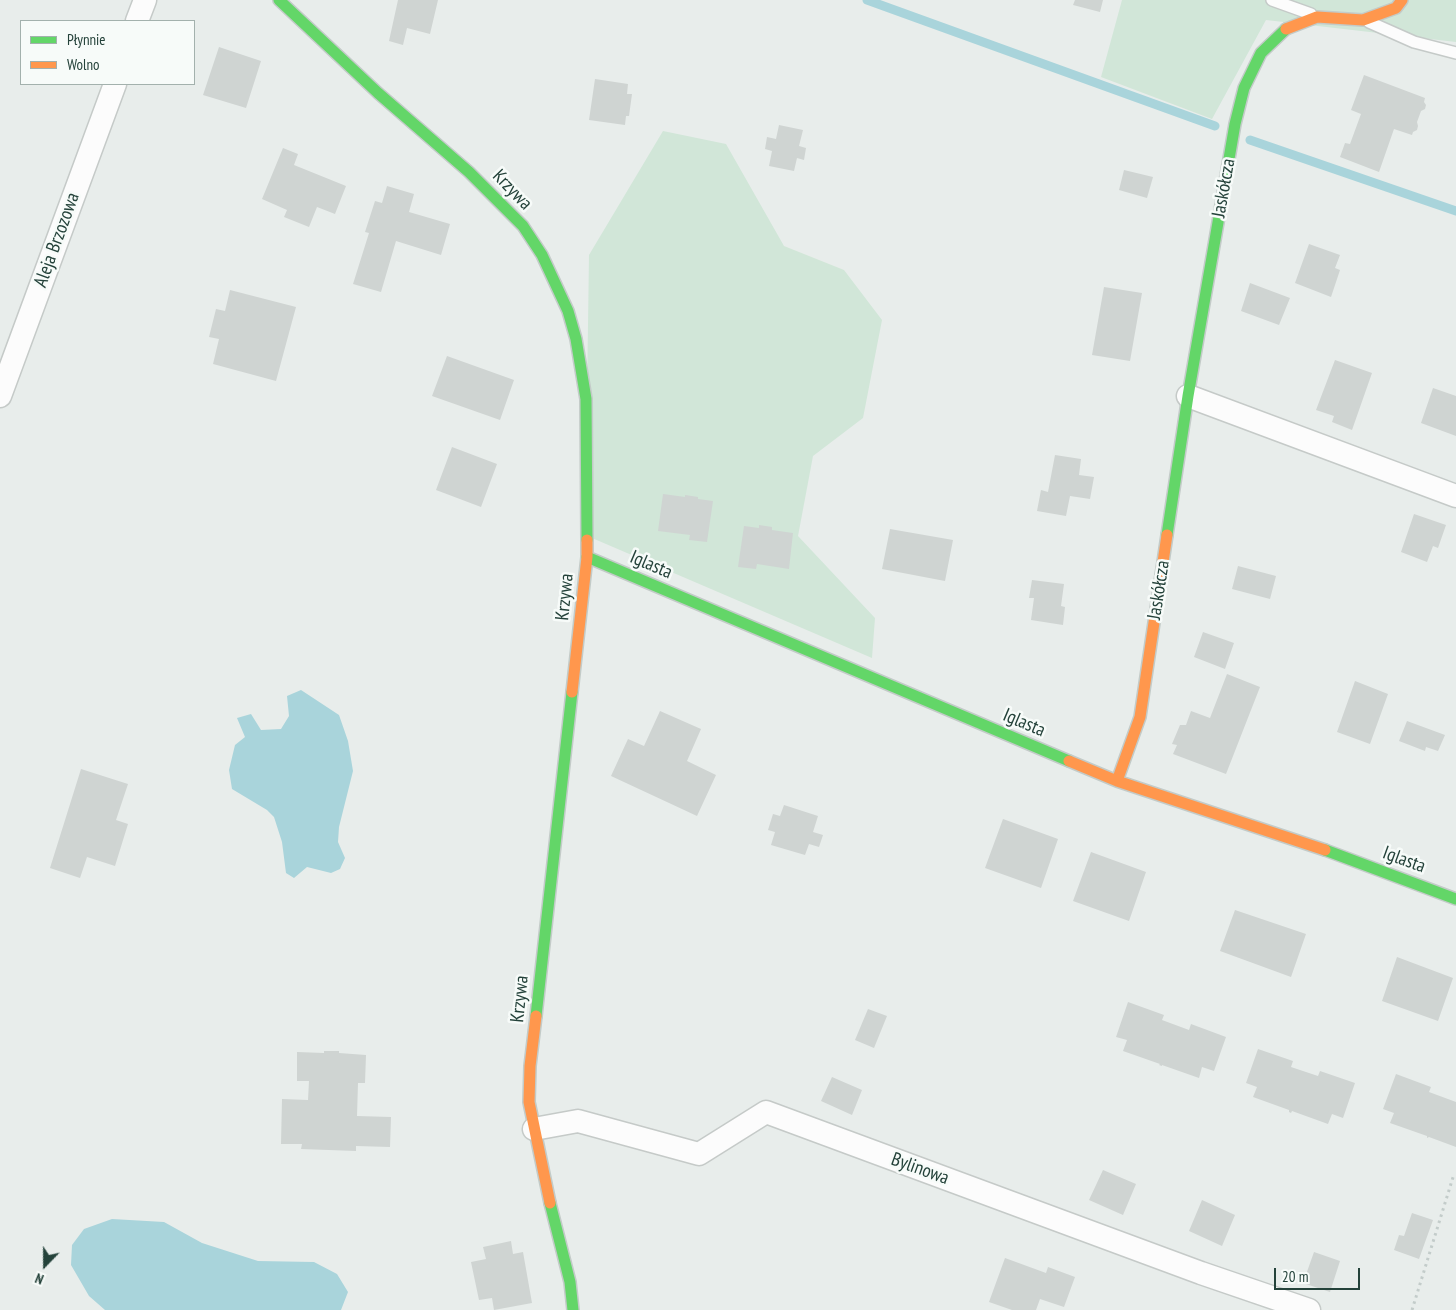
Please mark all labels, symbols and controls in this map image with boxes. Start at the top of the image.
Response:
legend [20,20,195,85]
text: Płynnie [67,30,106,49]
text: Wolno [67,55,100,74]
street label: Jaskółcza [1208,157,1240,219]
street label: Krzywa [487,165,537,215]
street label: Aleja Brzozowa [29,190,85,290]
street label: Iglasta [626,546,676,584]
street label: Jaskółcza [1143,559,1175,621]
street label: Krzywa [551,572,579,622]
street label: Iglasta [999,704,1049,742]
street label: Iglasta [1379,842,1429,878]
street label: Krzywa [506,974,534,1024]
street label: Bylinowa [888,1148,952,1190]
north arrow [20,1240,70,1290]
scale bar [1276,1258,1362,1290]
text: 20 m [1282,1267,1308,1286]
text: N [33,1269,46,1289]

